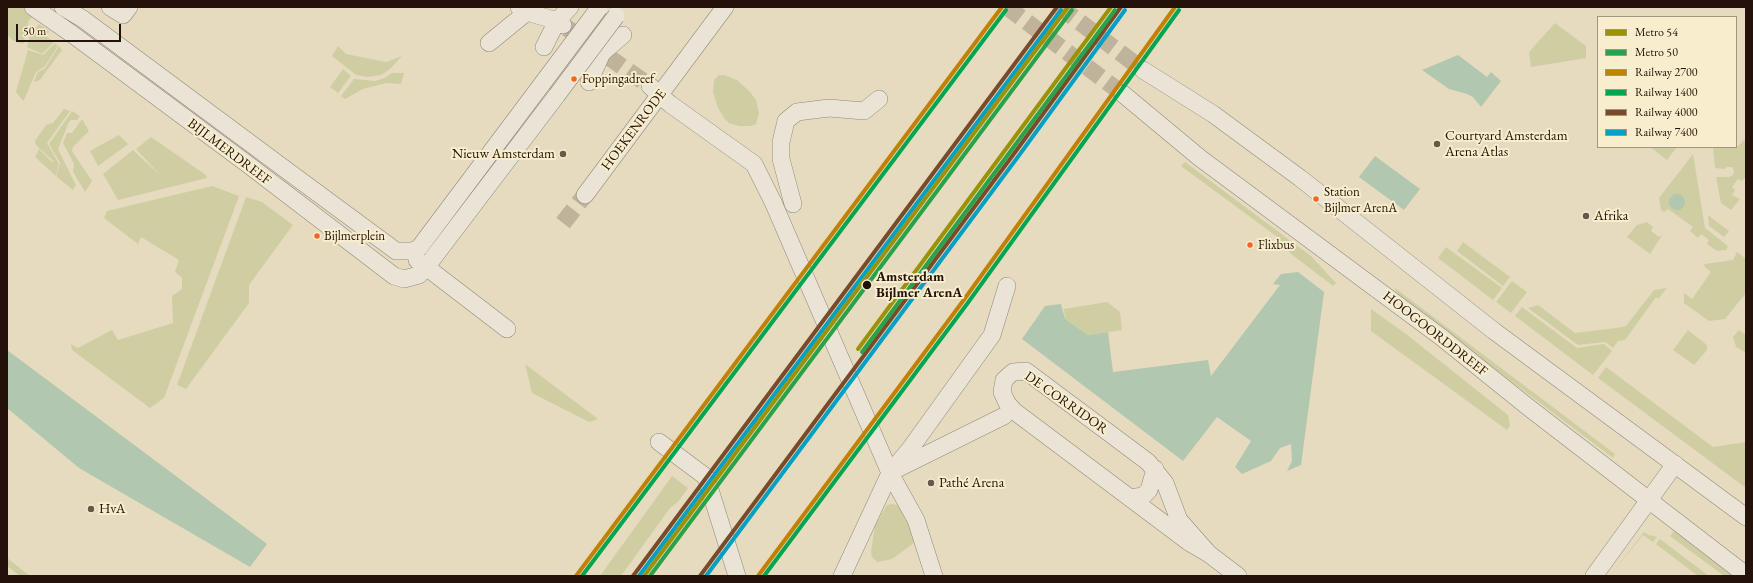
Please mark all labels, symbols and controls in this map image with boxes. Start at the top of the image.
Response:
scale bar [18,16,123,42]
legend [1597,16,1737,148]
text: 50 m [23,23,46,39]
text: Metro 54 [1635,24,1678,40]
text: Metro 50 [1635,44,1678,60]
text: Railway 2700 [1635,64,1698,80]
place label: Foppingadreef [582,71,654,87]
marker: Foppingadreef [569,74,579,84]
text: Railway 1400 [1635,84,1698,100]
street label: HOEKENRODE [598,86,670,174]
text: Railway 4000 [1635,104,1698,120]
street label: BIJLMERDREEF [184,115,274,189]
text: Railway 7400 [1635,124,1698,140]
place label: Courtyard Amsterdam Arena Atlas [1445,128,1568,160]
marker: Courtyard Amsterdam Arena Atlas [1432,139,1442,149]
place label: Nieuw Amsterdam [452,146,555,162]
marker: Nieuw Amsterdam [558,149,568,159]
place label: Station Bijlmer ArenA [1324,184,1397,215]
marker: Station Bijlmer ArenA [1311,194,1321,204]
place label: Afrika [1594,208,1628,224]
marker: Afrika [1581,211,1591,221]
place label: Bijlmerplein [324,228,385,244]
marker: Bijlmerplein [312,231,322,241]
place label: Flixbus [1258,237,1294,253]
marker: Flixbus [1245,240,1255,250]
place label: Amsterdam Bijlmer ArenA [876,269,962,302]
marker: Amsterdam Bijlmer ArenA [861,279,873,291]
street label: HOOGOORDDREEF [1379,288,1491,380]
street label: DE CORRIDOR [1021,368,1111,438]
place label: Pathé Arena [939,475,1004,491]
marker: Pathé Arena [926,478,936,488]
place label: HvA [99,501,125,517]
marker: HvA [86,504,96,514]

